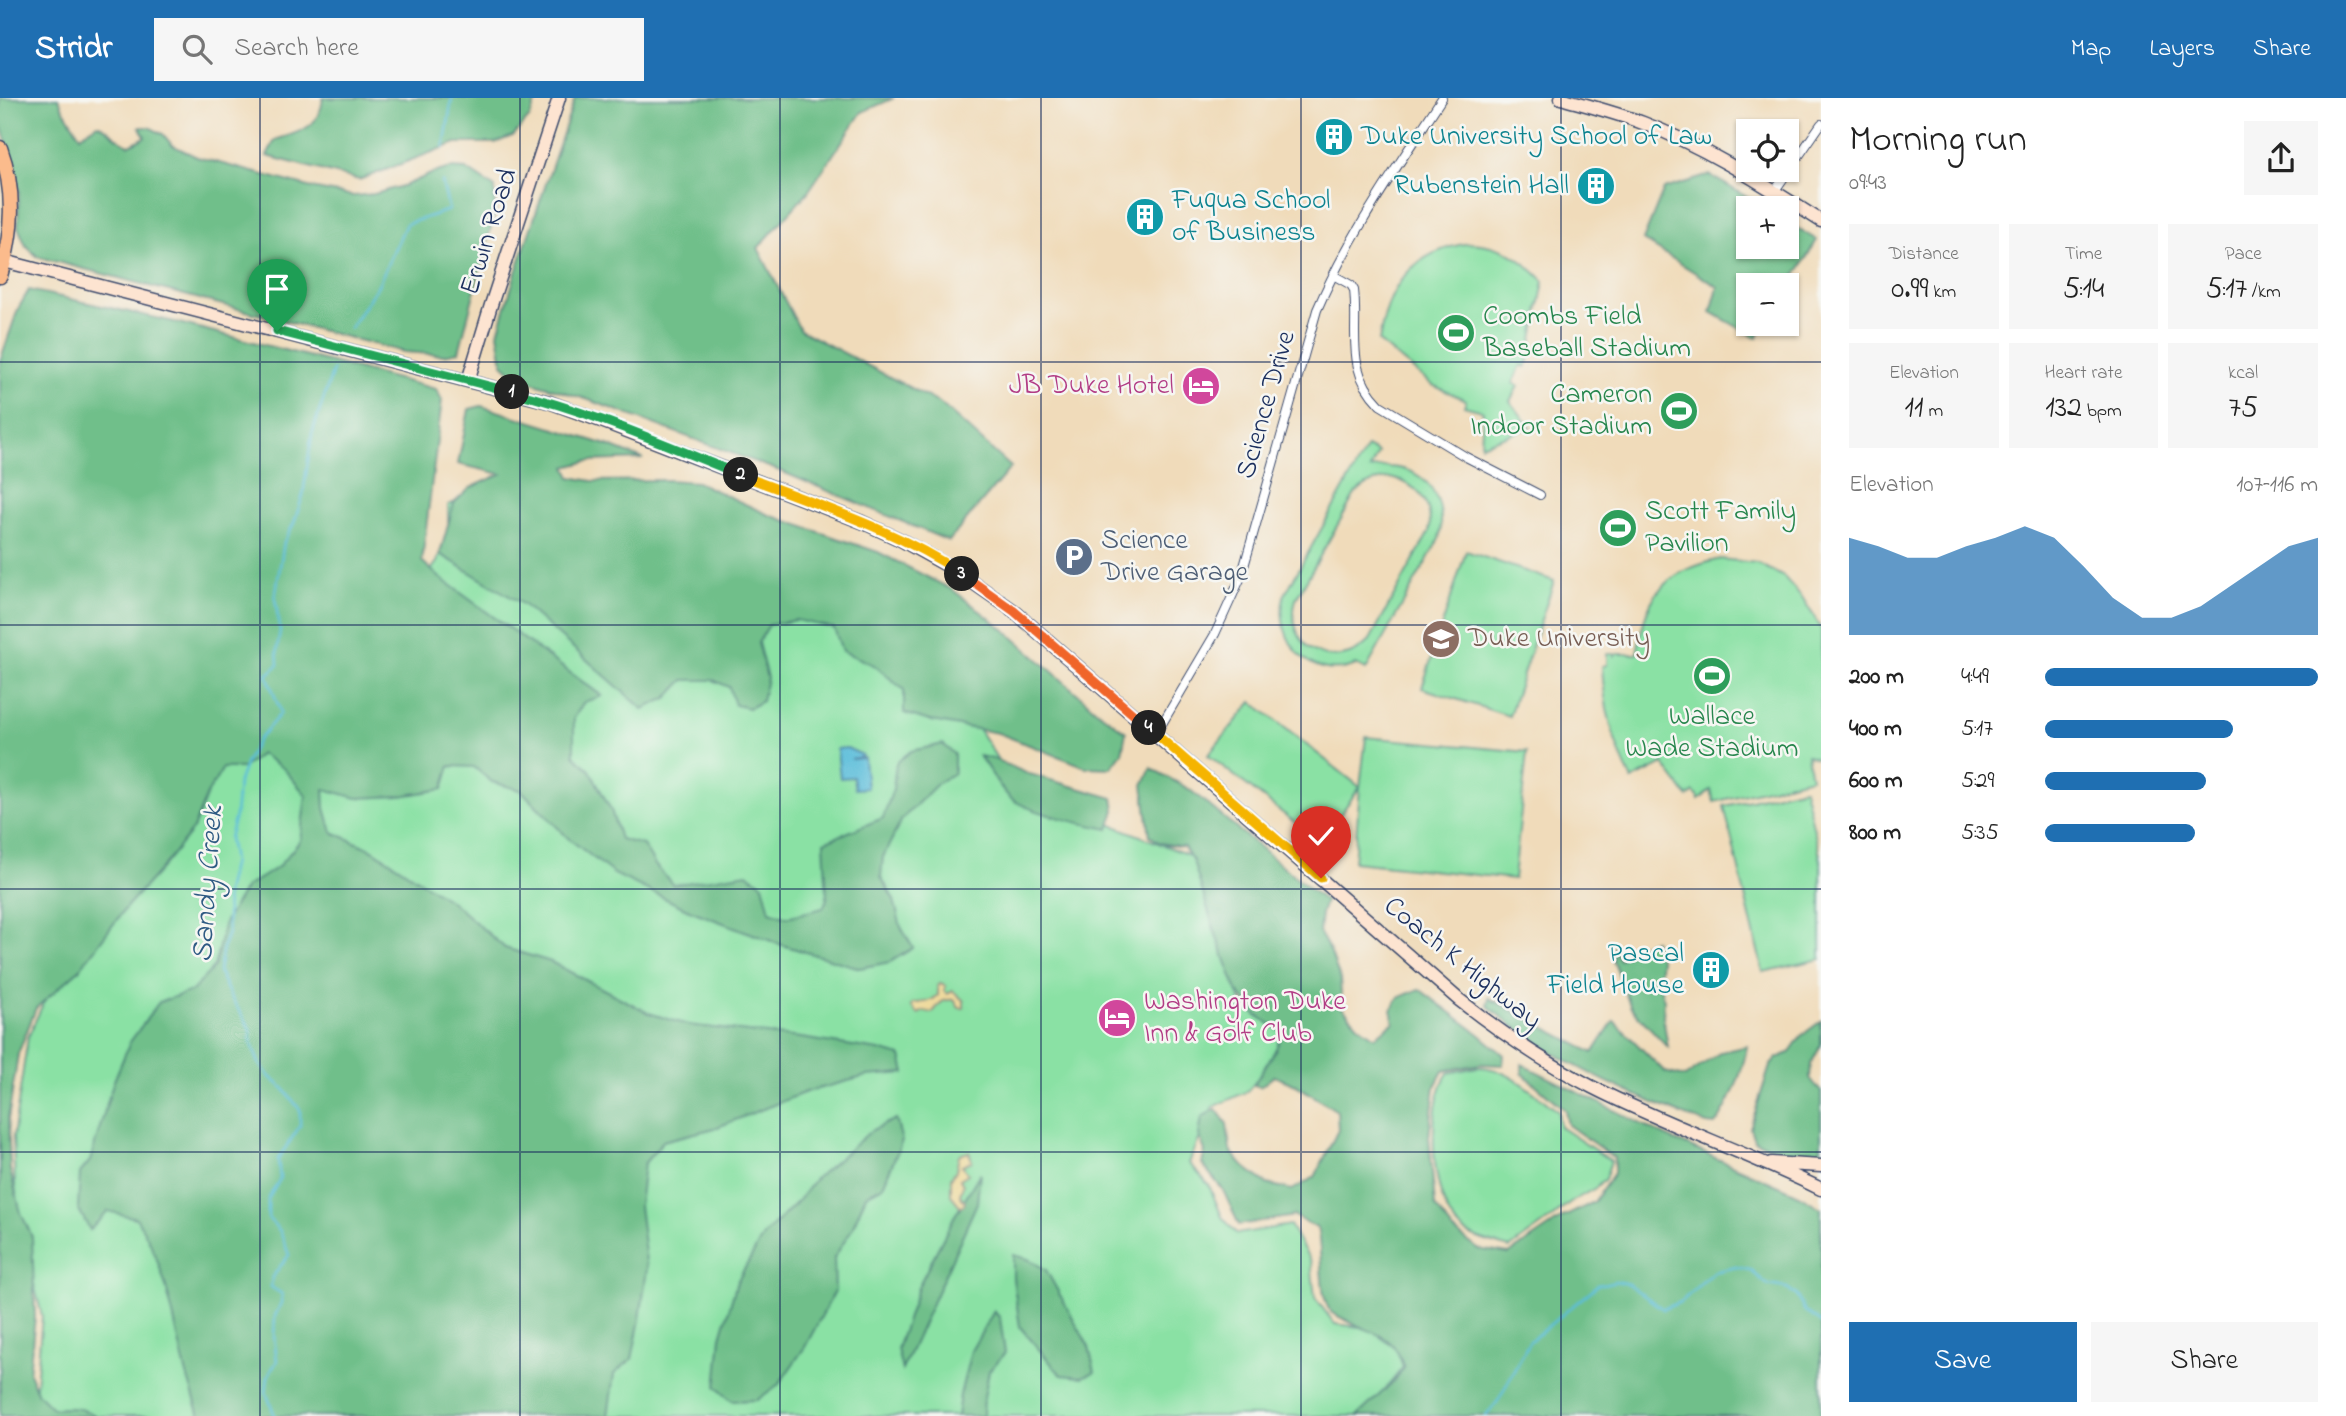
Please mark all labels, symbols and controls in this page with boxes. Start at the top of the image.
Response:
search box [154,18,644,81]
text: Stridr [35,25,112,73]
icon: search [178,30,216,68]
text: Search here [234,30,359,68]
text: Map [2071,32,2111,67]
text: Layers [2149,32,2215,67]
text: Share [2253,32,2311,67]
text: Morning run [1849,113,2027,169]
building icon: Duke University School of Law [1313,116,1355,158]
place label: Duke University School of Law [1360,117,1712,158]
map controls [1736,119,1799,336]
button: locate [1736,119,1799,182]
button: share [2244,121,2318,195]
street label: Erwin Road [450,163,530,301]
building icon: Rubenstein Hall [1575,165,1617,207]
place label: Rubenstein Hall [1394,166,1569,207]
text: 09:43 [1849,167,1887,200]
place label: Fuqua School of Business [1171,181,1331,254]
building icon: Fuqua School of Business [1124,196,1166,238]
button: + [1736,196,1799,259]
text: Distance [1889,241,1959,268]
text: Time [2065,241,2102,268]
text: Pace [2225,241,2262,268]
pin [247,259,307,331]
text: 0.99 [1891,268,1928,312]
text: 5:14 [2063,268,2104,312]
text: 5:17 [2205,268,2247,312]
icon: arrive [258,270,296,308]
button: − [1736,273,1799,336]
text: km [1928,279,1956,306]
text: /km [2247,279,2281,306]
place label: Coombs Field Baseball Stadium [1482,297,1691,370]
sports icon: Coombs Field Baseball Stadium [1435,312,1477,354]
street label: Science Drive [1226,326,1308,484]
text: Elevation [1889,360,1959,387]
text: Heart rate [2045,360,2122,387]
text: kcal [2228,360,2258,387]
hotel icon: JB Duke Hotel [1180,365,1222,407]
place label: JB Duke Hotel [1009,366,1174,407]
pin: 1 [494,374,530,410]
place label: Cameron Indoor Stadium [1470,375,1652,448]
text: 1 [508,378,515,405]
text: 11 [1905,387,1924,431]
text: 132 [2045,387,2082,431]
text: 75 [2228,387,2258,431]
sports icon: Cameron Indoor Stadium [1658,390,1700,432]
text: m [1924,398,1943,425]
text: bpm [2082,398,2122,425]
pin: 2 [724,458,758,492]
text: 2 [736,461,745,488]
text: Elevation [1849,469,1934,502]
text: 107–116 m [2236,469,2318,502]
place label: Scott Family Pavilion [1645,492,1796,565]
sports icon: Scott Family Pavilion [1597,507,1639,549]
place label: Science Drive Garage [1100,521,1249,594]
parking icon: Science Drive Garage [1053,536,1095,578]
pin: 3 [944,556,979,592]
text: 3 [958,560,965,587]
school or university icon: Duke University [1420,618,1462,660]
place label: Duke University [1467,619,1650,660]
sports icon: Wallace Wade Stadium [1691,655,1733,697]
text: 200 m [1849,661,1904,694]
text: 4:49 [1961,661,1989,694]
place label: Wallace Wade Stadium [1625,697,1799,770]
pin: 4 [1132,710,1166,746]
text: 400 m [1849,713,1902,746]
text: 5:17 [1961,713,1993,746]
text: 4 [1145,714,1152,741]
text: 600 m [1849,765,1903,798]
text: 5:29 [1961,765,1994,798]
water label: Sandy Creek [182,802,237,964]
pin [1291,806,1351,878]
icon: check [1302,817,1340,855]
text: 800 m [1849,817,1901,850]
text: 5:35 [1961,817,1999,850]
street label: Coach K Highway [1374,887,1550,1041]
place label: Pascal Field House [1546,934,1684,1007]
building icon: Pascal Field House [1690,949,1732,991]
place label: Washington Duke Inn & Golf Club [1144,982,1346,1055]
hotel icon: Washington Duke Inn & Golf Club [1096,997,1138,1039]
button: Save [1849,1322,2077,1402]
button: Share [2091,1322,2318,1402]

